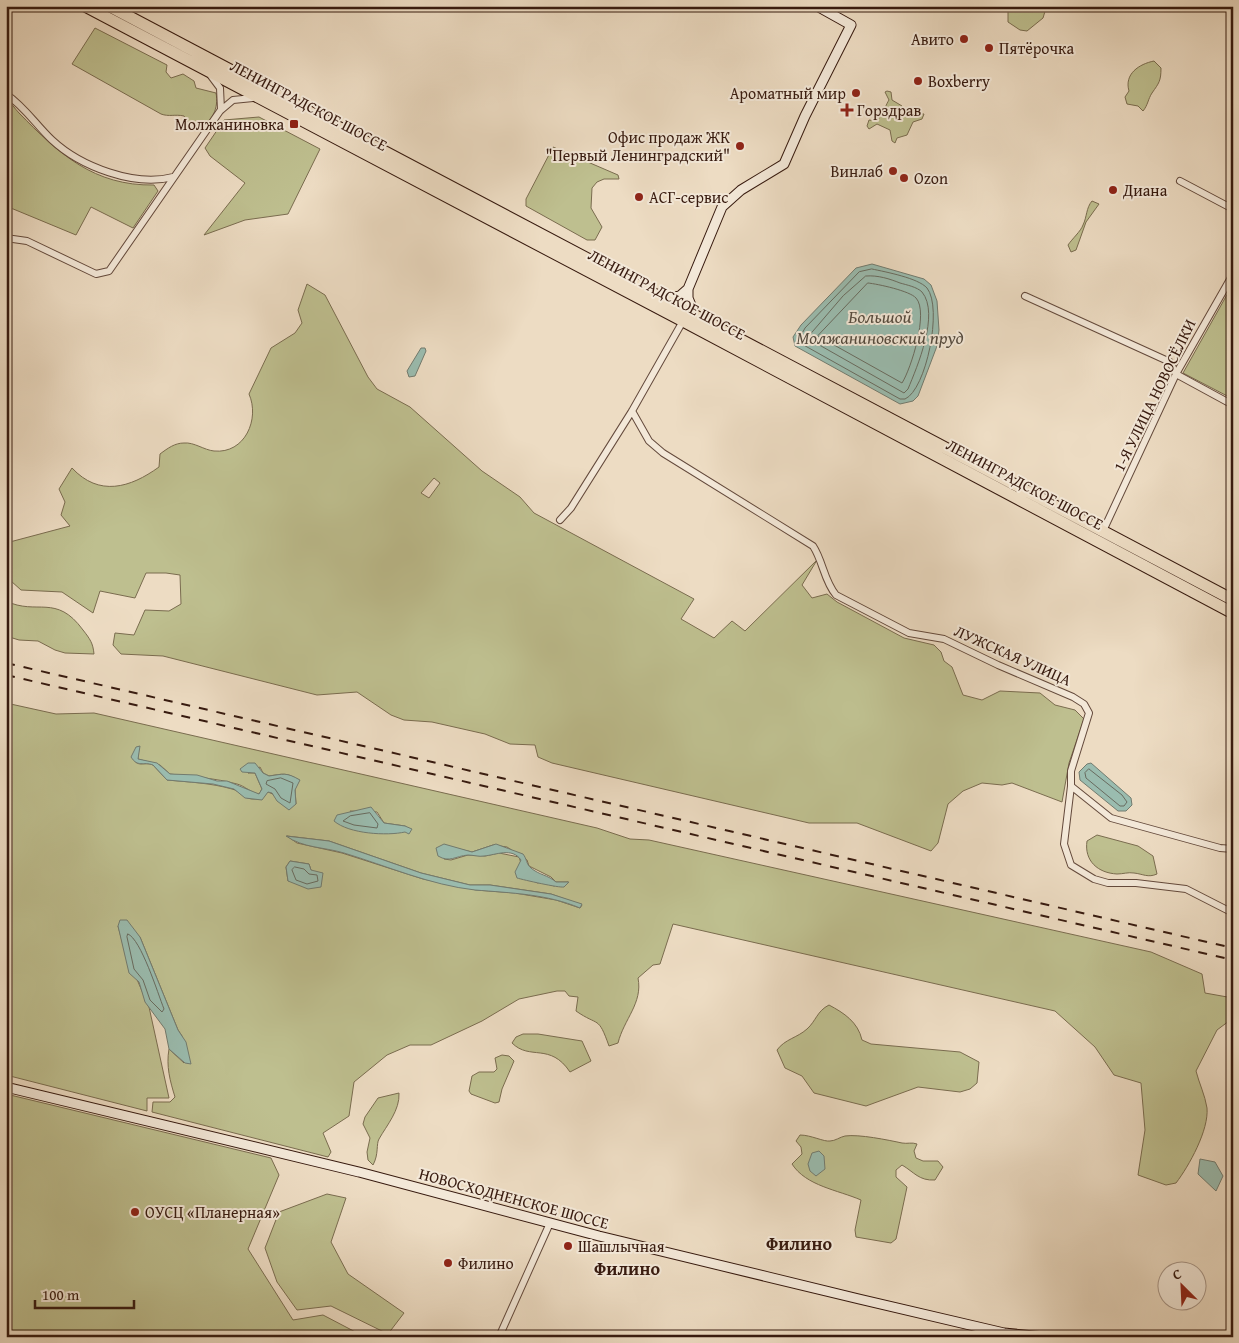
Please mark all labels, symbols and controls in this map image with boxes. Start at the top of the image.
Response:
place label: Авито [911,27,954,51]
marker: Авито [958,33,970,45]
place label: Пятёрочка [999,36,1074,60]
marker: Пятёрочка [983,42,995,54]
street label: ЛЕНИНГРАДСКОЕ ШОССЕ [226,53,392,157]
place label: Boxberry [928,69,990,93]
marker: Boxberry [912,75,924,87]
place label: Ароматный мир [730,81,846,105]
marker: Ароматный мир [850,87,862,99]
place label: Горздрав [857,98,921,122]
marker: Горздрав [841,104,853,116]
place label: Молжаниновка [175,112,284,136]
marker: Молжаниновка [288,118,300,130]
place label: Офис продаж ЖК "Первый Ленинградский" [545,125,730,167]
marker: Офис продаж ЖК "Первый Ленинградский" [734,140,746,152]
place label: Винлаб [831,159,883,183]
marker: Винлаб [887,165,899,177]
place label: Ozon [914,166,948,190]
marker: Ozon [898,172,910,184]
place label: Диана [1122,178,1168,202]
marker: Диана [1107,184,1119,196]
place label: АСГ-сервис [649,185,728,209]
marker: АСГ-сервис [633,191,645,203]
street label: ЛЕНИНГРАДСКОЕ ШОССЕ [584,242,750,346]
water label: Большой Молжаниновский пруд [796,303,964,351]
street label: 1-Я УЛИЦА НОВОСЁЛКИ [1107,314,1201,475]
street label: ЛЕНИНГРАДСКОЕ ШОССЕ [942,432,1108,536]
street label: ЛУЖСКАЯ УЛИЦА [951,618,1076,692]
street label: НОВОСХОДНЕНСКОЕ ШОССЕ [416,1161,612,1235]
place label: ОУСЦ «Планерная» [145,1200,280,1224]
marker: ОУСЦ «Планерная» [129,1206,141,1218]
district label: Филино [766,1230,832,1257]
place label: Шашлычная [578,1234,665,1258]
marker: Шашлычная [562,1240,574,1252]
place label: Филино [458,1251,514,1275]
district label: Филино [594,1255,660,1282]
marker: Филино [442,1257,454,1269]
north arrow [1156,1260,1206,1310]
text: С [1169,1263,1184,1285]
scale bar [35,1278,134,1310]
text: 100 m [42,1284,80,1305]

